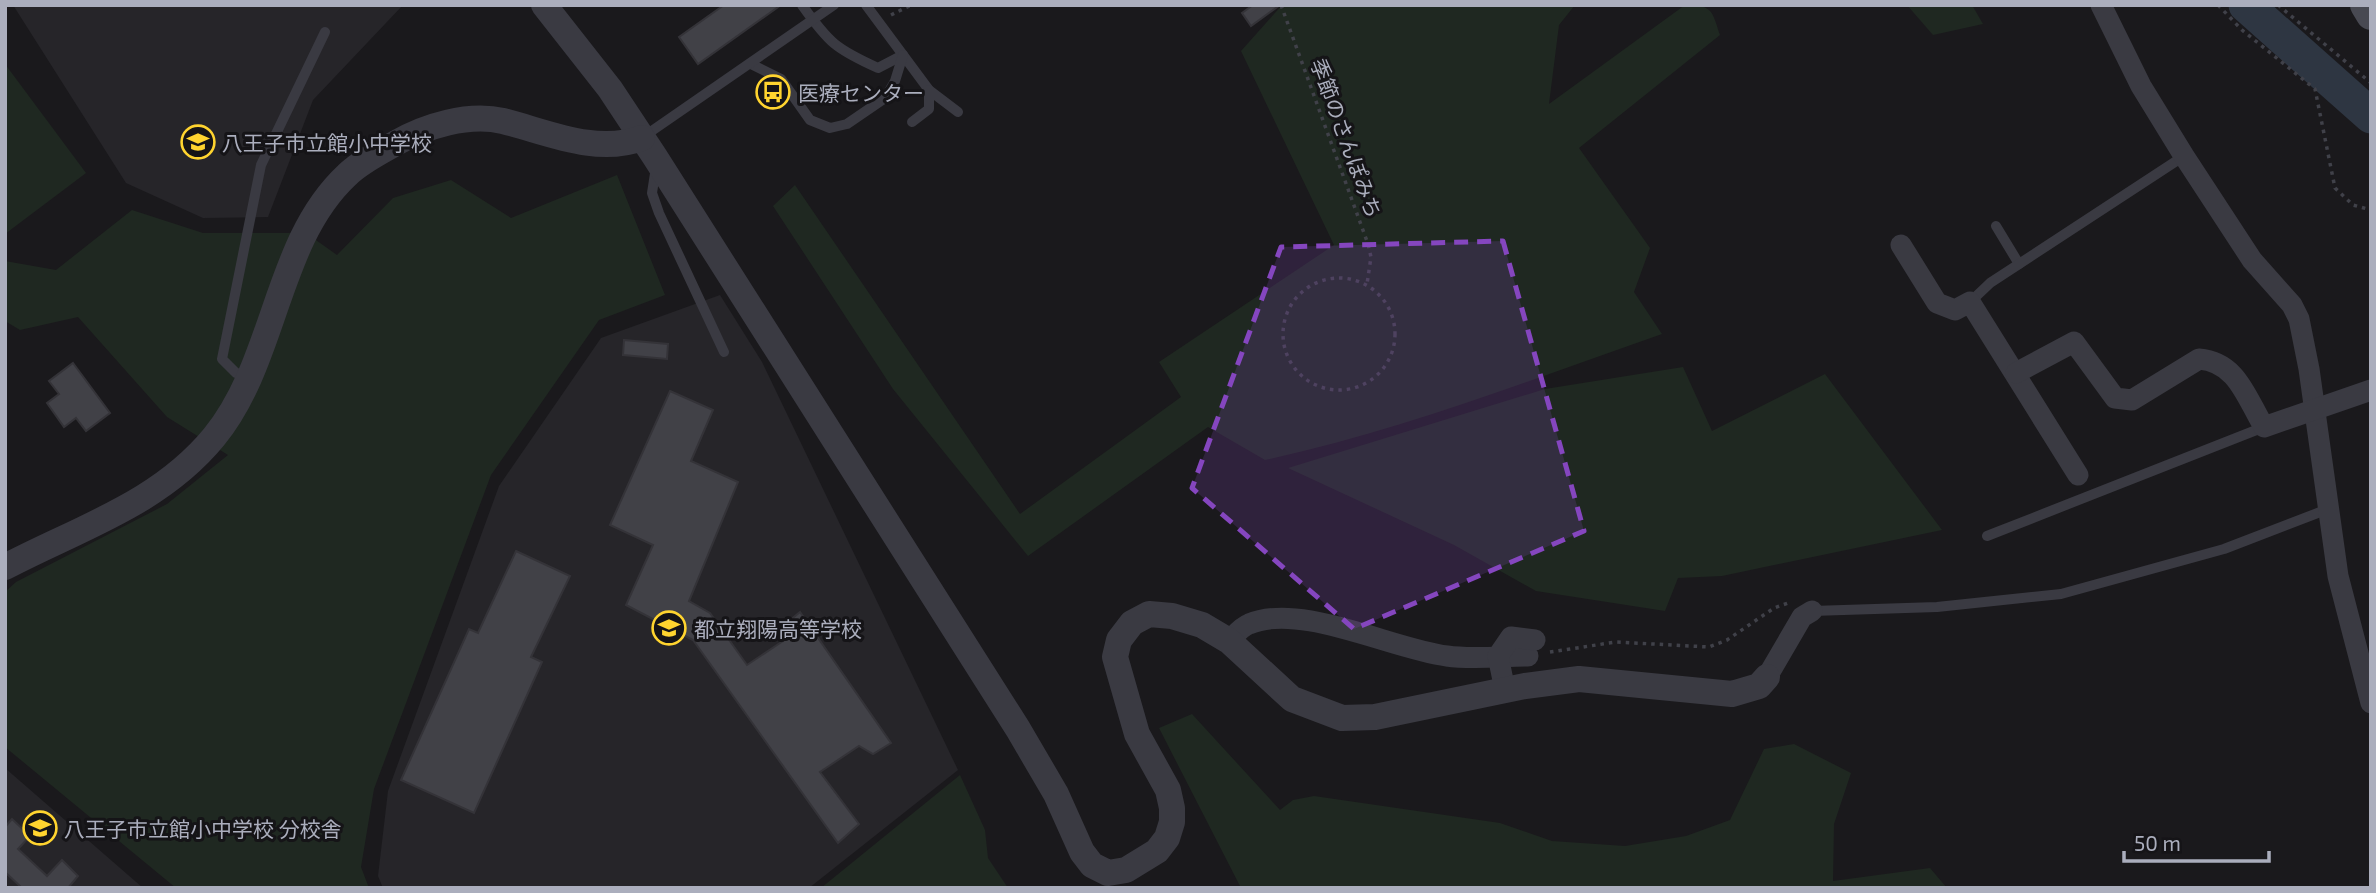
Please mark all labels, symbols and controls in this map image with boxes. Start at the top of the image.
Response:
street label: 季節のさんぽみち [1307,55,1387,221]
bus stop icon: 医療センター [754,73,792,111]
place label: 医療センター [798,80,924,105]
school or university icon: 八王子市立館小中学校 [179,123,217,161]
place label: 八王子市立館小中学校 [222,130,432,155]
school or university icon: 都立翔陽高等学校 [650,609,688,647]
place label: 都立翔陽高等学校 [694,616,862,641]
school or university icon: 八王子市立館小中学校 分校舎 [21,809,59,847]
place label: 八王子市立館小中学校 分校舎 [64,816,342,841]
scale bar [2124,820,2269,864]
text: 50 m [2134,830,2181,855]

